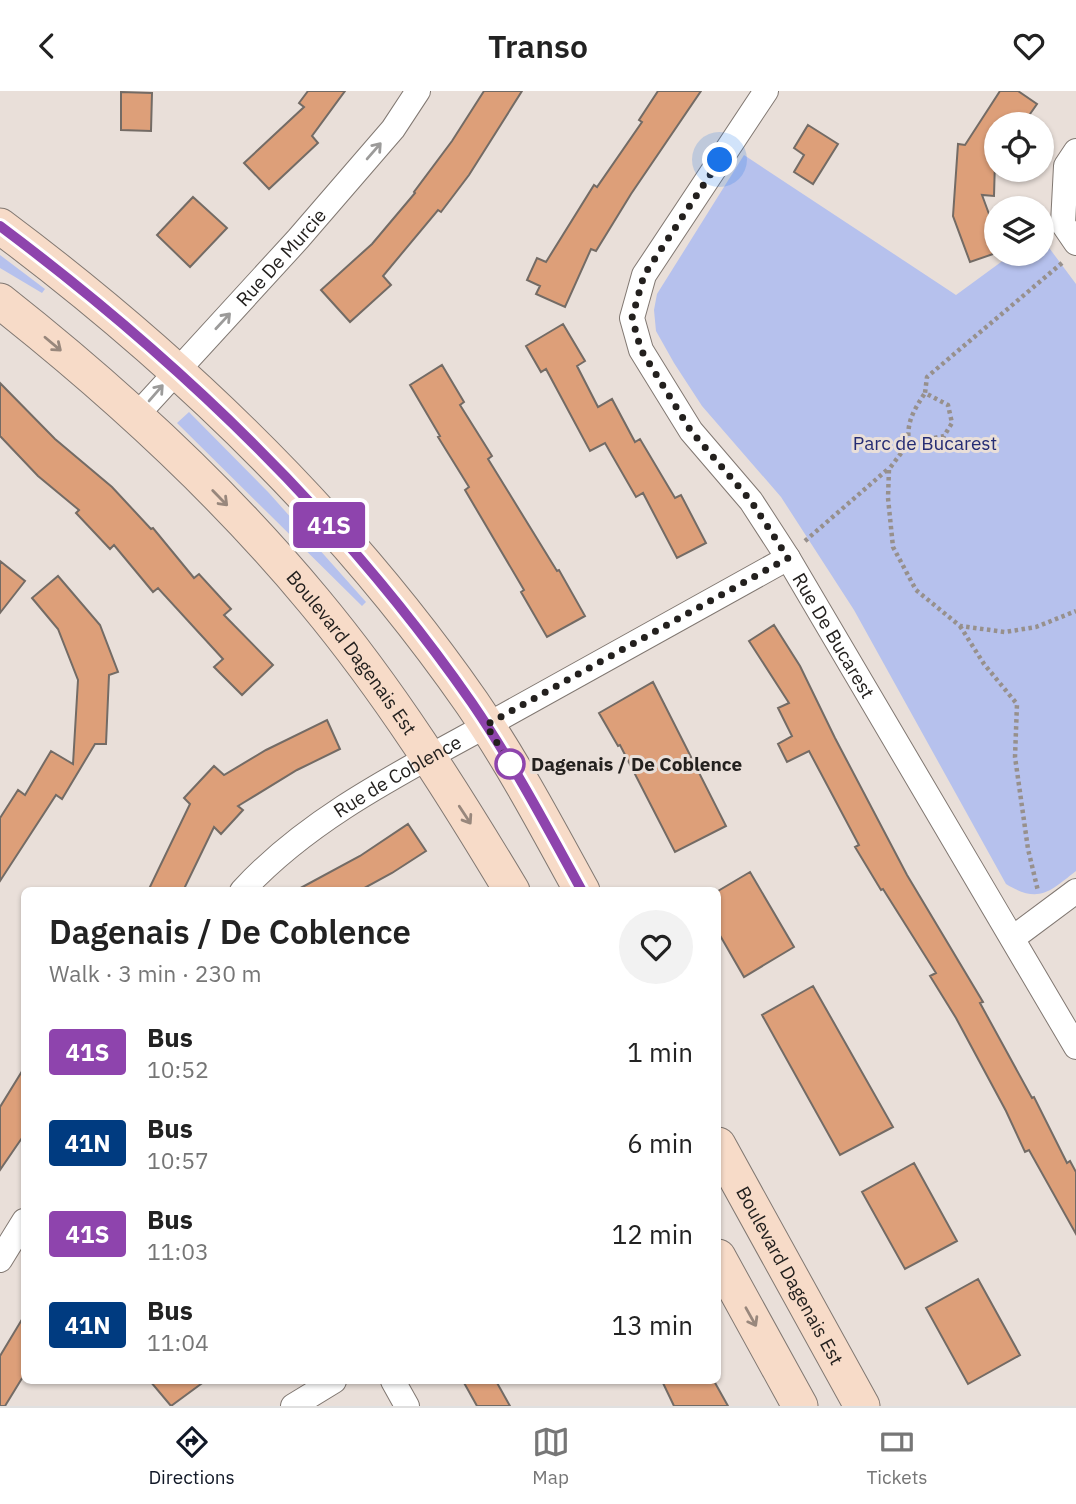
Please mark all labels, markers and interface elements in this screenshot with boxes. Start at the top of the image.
text: Transo [488,25,588,67]
icon: back [28,27,66,65]
icon: heart [1010,27,1048,65]
map controls [984,112,1054,266]
button: locate [984,112,1054,182]
one-way arrow [366,142,382,160]
your location [702,142,737,177]
button: layers [984,196,1054,266]
street label: Rue De Murcie [231,203,331,311]
one-way arrow [214,313,231,330]
one-way arrow [44,336,62,352]
one-way arrow [148,385,164,403]
park label: Parc de Bucarest [853,431,997,455]
one-way arrow [212,489,229,506]
line badge: 41S [289,502,369,548]
text: 41S [307,509,351,541]
street label: Boulevard Dagenais Est [281,565,422,739]
street label: Rue De Bucarest [787,568,880,703]
street label: Rue de Coblence [329,730,465,823]
marker: Dagenais / De Coblence [495,749,525,779]
place label: Dagenais / De Coblence [531,752,742,776]
one-way arrow [458,805,472,825]
text: Dagenais / De Coblence [49,910,411,953]
button: heart [619,910,693,984]
text: Walk · 3 min · 230 m [49,958,262,988]
text: Bus [147,1020,193,1054]
text: 1 min [627,1035,693,1069]
text: 41S [66,1036,109,1068]
text: 10:52 [147,1054,209,1084]
text: Bus [147,1111,193,1145]
text: 6 min [627,1126,693,1160]
text: 41N [64,1127,111,1159]
text: 10:57 [147,1145,209,1175]
street label: Boulevard Dagenais Est [731,1182,849,1369]
text: Bus [147,1202,193,1236]
text: 12 min [612,1217,693,1251]
text: 41S [66,1218,109,1250]
text: 11:03 [147,1236,209,1266]
text: Bus [147,1293,193,1327]
one-way arrow [744,1306,758,1326]
text: 13 min [612,1308,693,1342]
text: 41N [64,1309,111,1341]
text: 11:04 [147,1327,209,1357]
tab: Directions [148,1423,235,1489]
tab: Map [532,1423,570,1489]
tab: Tickets [866,1423,928,1489]

